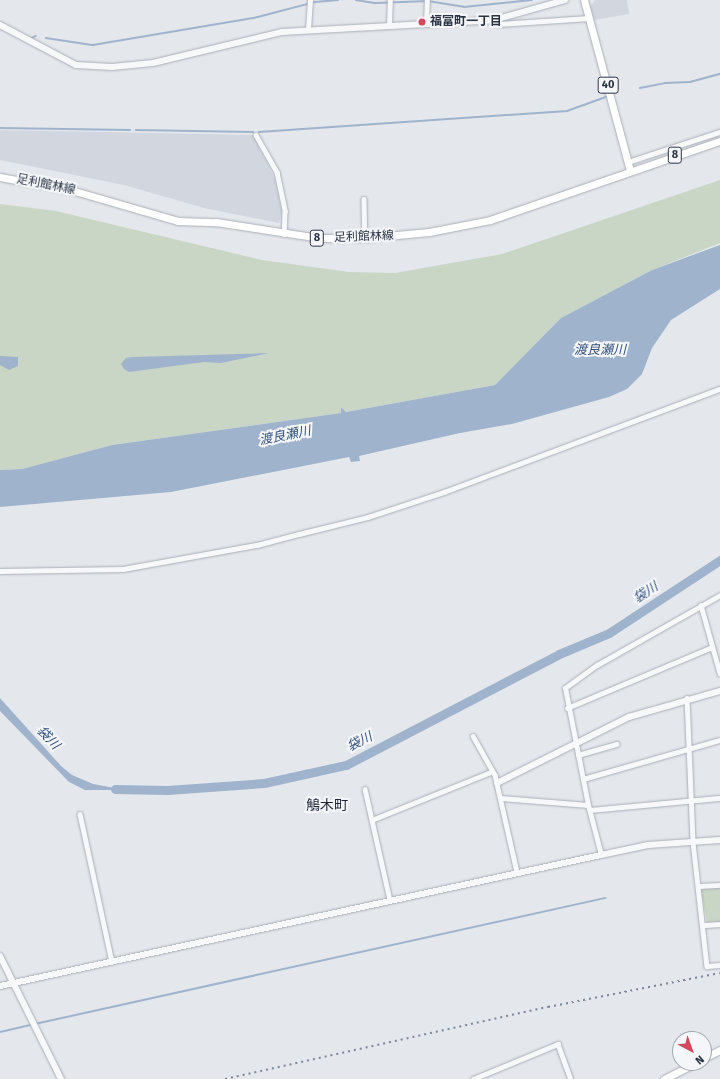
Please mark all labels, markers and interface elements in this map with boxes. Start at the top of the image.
place label: 福富町一丁目 [430,15,502,29]
marker: 福富町一丁目 [417,17,427,27]
road number: 40 [597,76,619,94]
road number: 8 [667,146,683,164]
street label: 足利館林線 [15,172,77,198]
road number: 8 [309,229,325,247]
street label: 足利館林線 [334,229,394,245]
water label: 渡良瀬川 [574,342,626,358]
water label: 渡良瀬川 [258,423,312,449]
water label: 袋川 [631,579,661,607]
water label: 袋川 [33,723,63,753]
water label: 袋川 [345,729,375,755]
district label: 鵤木町 [306,798,348,814]
north arrow [672,1031,712,1071]
text: N [693,1052,707,1067]

